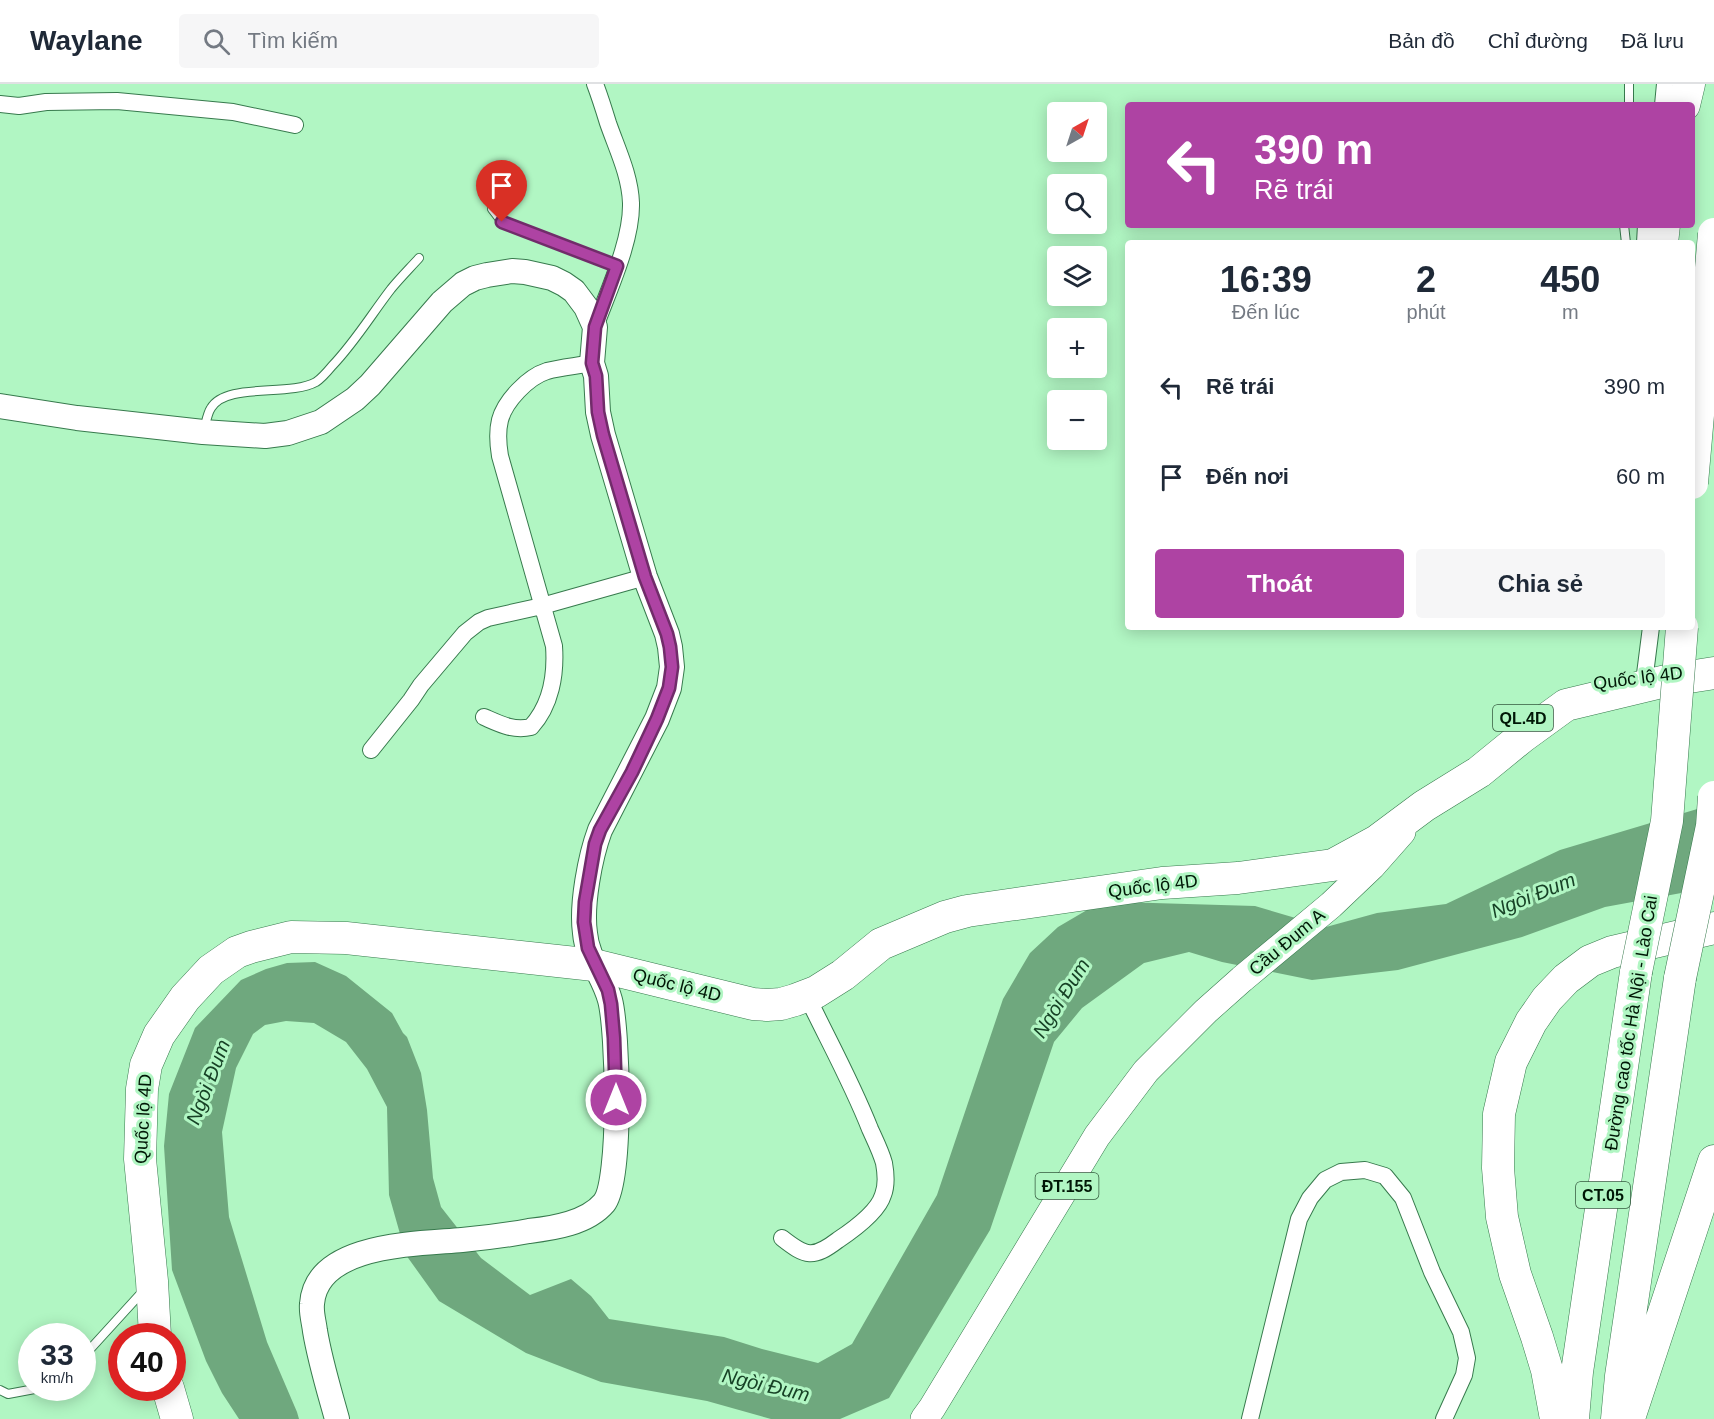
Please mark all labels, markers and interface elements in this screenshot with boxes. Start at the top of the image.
search box [179,14,599,68]
text: Waylane [30,25,143,56]
icon: search [200,25,233,58]
text: Tìm kiếm [248,28,338,53]
text: Bản đồ [1388,29,1455,52]
text: Chỉ đường [1488,29,1588,52]
text: Đã lưu [1621,29,1684,52]
north arrow [1047,102,1107,162]
map controls [1047,102,1107,450]
icon: left [1155,126,1233,204]
text: 390 m [1254,126,1373,173]
pin [476,160,527,222]
icon: arrive [485,169,518,202]
button: search [1047,174,1107,234]
text: Rẽ trái [1254,175,1334,205]
button: layers [1047,246,1107,306]
text: 16:39 [1220,259,1312,300]
text: 2 [1416,259,1436,300]
text: 450 [1540,259,1600,300]
text: Đến lúc [1232,301,1300,323]
text: phút [1407,301,1445,323]
text: m [1562,301,1579,323]
button: + [1047,318,1107,378]
icon: left [1155,371,1188,404]
text: Rẽ trái [1206,374,1274,399]
text: 390 m [1604,374,1665,399]
button: − [1047,390,1107,450]
icon: arrive [1155,461,1188,494]
text: Đến nơi [1206,464,1289,489]
text: 60 m [1616,464,1665,489]
button: Thoát [1155,549,1404,618]
button: Chia sẻ [1416,549,1665,618]
street label: Quốc lộ 4D [1592,663,1684,693]
road number: QL.4D [1493,705,1553,731]
water label: Ngòi Đum [1488,868,1578,922]
street label: Quốc lộ 4D [1107,871,1199,901]
street label: Đường cao tốc Hà Nội - Lào Cai [1601,894,1661,1152]
street label: Cầu Đum A [1245,905,1329,979]
water label: Ngòi Đum [1028,954,1094,1042]
street label: Quốc lộ 4D [631,964,723,1006]
water label: Ngòi Đum [182,1037,234,1127]
position arrow [584,1068,648,1132]
street label: Quốc lộ 4D [131,1074,155,1164]
road number: ĐT.155 [1036,1173,1098,1199]
road number: CT.05 [1576,1182,1630,1208]
speed limit sign: 40 [108,1323,186,1401]
text: 33 [40,1338,74,1371]
water label: Ngòi Đum [720,1364,812,1406]
text: km/h [41,1369,73,1386]

